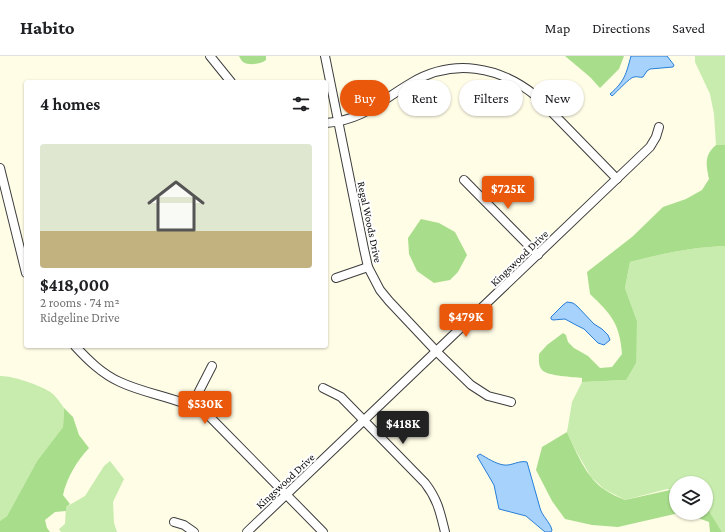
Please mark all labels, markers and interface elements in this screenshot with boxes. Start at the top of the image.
text: Habito [20,17,75,38]
text: Map [545,20,570,36]
text: Directions [592,20,650,36]
text: Saved [672,20,705,36]
chip: Buy [340,80,390,116]
chip: Rent [398,80,451,116]
chip: Filters [459,80,523,116]
chip: New [531,80,584,116]
icon: filters [290,93,312,115]
text: 4 homes [40,95,100,114]
icon: home [140,170,212,242]
pin: $725K [480,176,536,210]
street label: Regal Woods Drive [355,180,385,264]
text: $725K [491,181,525,196]
street label: Kingswood Drive [488,227,551,289]
text: $418,000 [40,276,109,295]
text: 2 rooms · 74 m² [40,295,120,310]
pin: $479K [438,304,494,338]
text: $479K [449,309,483,324]
text: Ridgeline Drive [40,310,120,325]
pin: $530K [177,391,233,425]
text: $530K [187,396,223,411]
pin: $418K [375,411,431,445]
text: $418K [386,416,420,431]
street label: Kingswood Drive [253,451,317,512]
map controls [669,476,713,520]
button: layers [669,476,713,520]

